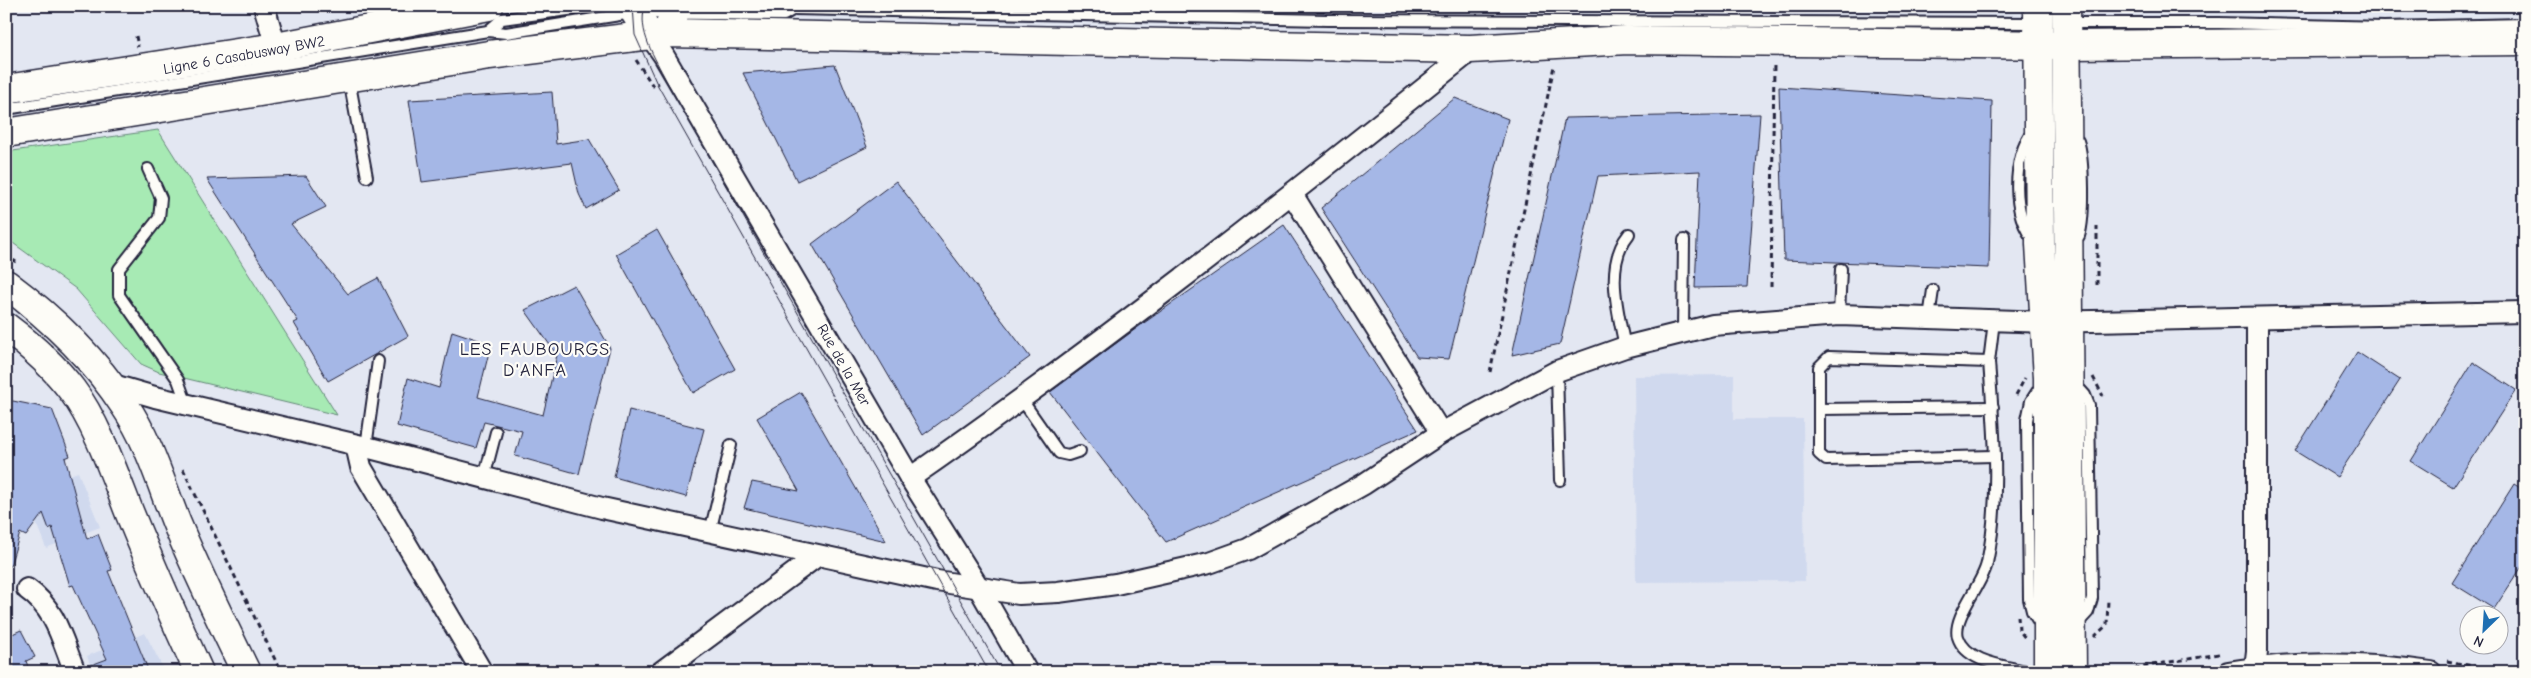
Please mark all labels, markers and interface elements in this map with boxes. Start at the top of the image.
street label: Ligne 6 Casabusway BW2 [162,32,326,78]
street label: Rue de la Mer [813,321,875,409]
district label: LES FAUBOURGS D'ANFA [460,339,610,381]
north arrow [2458,606,2508,656]
text: N [2471,632,2486,651]

